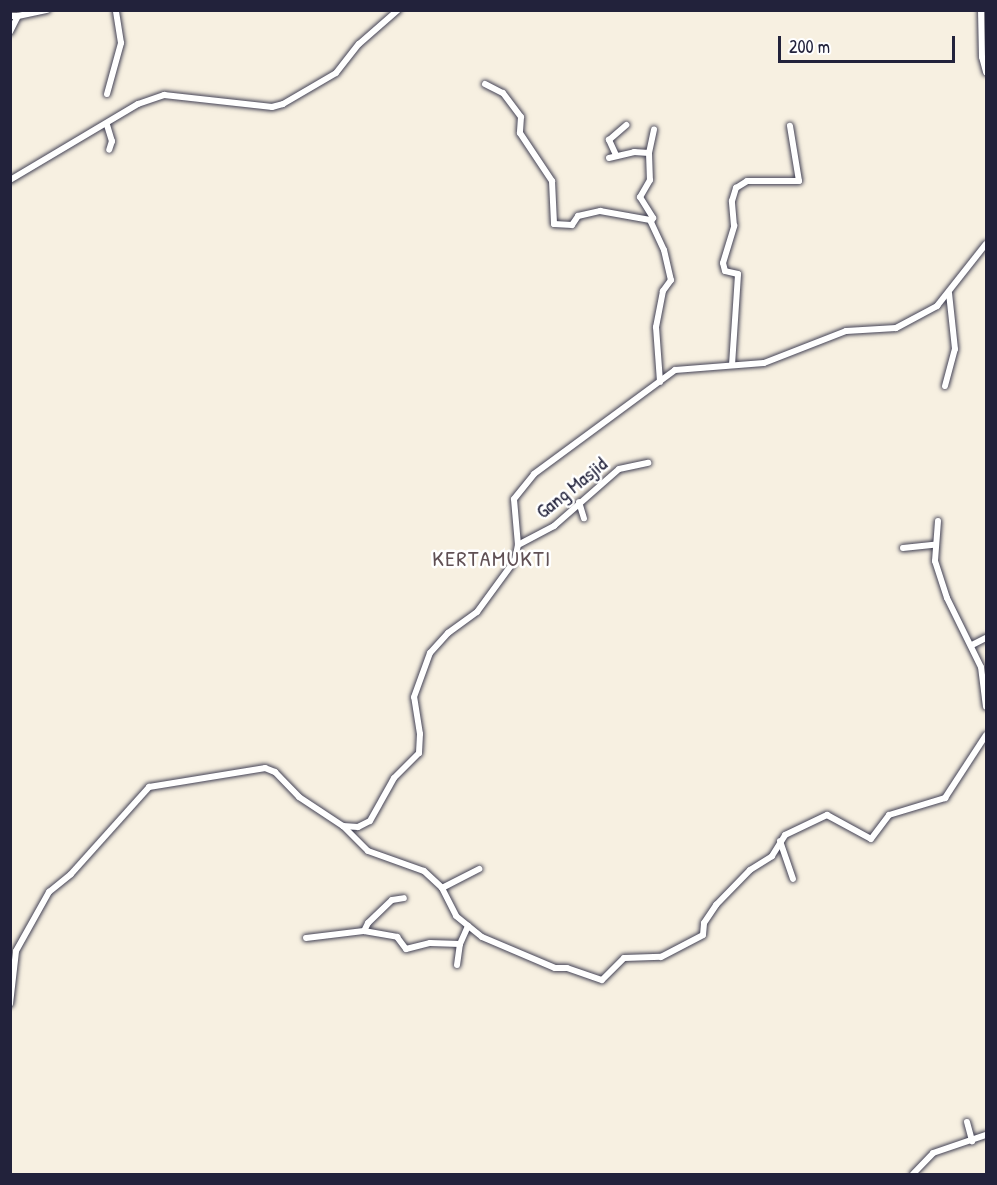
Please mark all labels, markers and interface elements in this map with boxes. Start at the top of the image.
scale bar [781,24,958,62]
text: 200 m [789,34,830,59]
street label: Gang Masjid [531,451,611,523]
district label: KERTAMUKTI [432,546,552,572]

